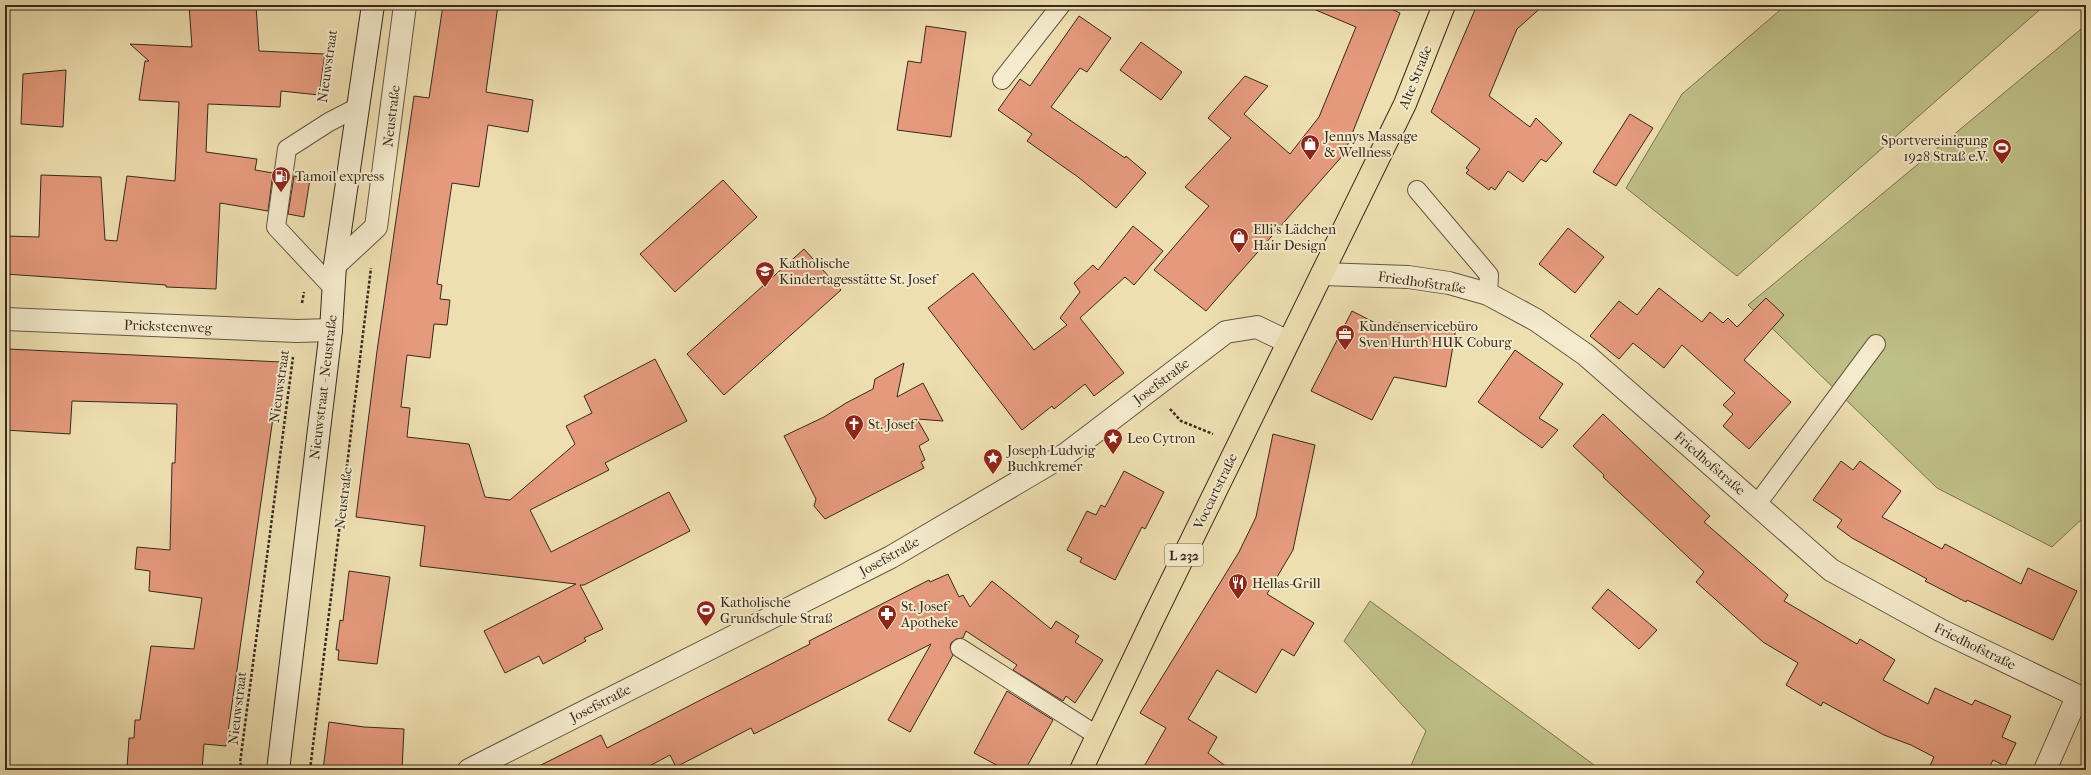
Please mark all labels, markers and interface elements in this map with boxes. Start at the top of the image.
street label: Nieuwstraat [314,28,341,104]
street label: Alte Straße [1395,43,1436,112]
street label: Neustraße [379,84,404,148]
place label: Jennys Massage & Wellness [1323,128,1418,161]
place label: Sportvereinigung 1928 Straß e.V. [1881,132,1989,165]
shop icon: Jennys Massage & Wellness [1299,133,1321,161]
sports icon: Sportvereinigung 1928 Straß e.V. [1991,137,2013,165]
fuel station icon: Tamoil express [270,165,292,193]
place label: Tamoil express [295,168,384,185]
place label: Elli's Lädchen Hair Design [1253,221,1336,254]
shop icon: Elli's Lädchen Hair Design [1228,226,1250,254]
place label: Katholische Kindertagesstätte St. Josef [779,255,940,288]
school or university icon: Katholische Kindertagesstätte St. Josef [754,260,776,288]
street label: Friedhofstraße [1377,268,1467,297]
street label: Nieuwstraat - Neustraße [306,314,341,460]
street label: Pricksteenweg [124,316,213,337]
place label: Kundenservicebüro Sven Hurth HUK Coburg [1359,318,1512,351]
office icon: Kundenservicebüro Sven Hurth HUK Coburg [1334,323,1356,351]
street label: Nieuwstraat [266,348,293,424]
street label: Josefstraße [1129,355,1193,409]
church icon: St. Josef [843,413,865,441]
place label: St. Josef [868,416,918,433]
place icon: Leo Cytron [1102,427,1124,455]
street label: Friedhofstraße [1671,428,1749,499]
place label: Leo Cytron [1127,430,1195,447]
place label: Joseph Ludwig Buchkremer [1006,442,1096,475]
place icon: Joseph Ludwig Buchkremer [982,447,1004,475]
street label: Voccartstraße [1189,450,1241,533]
street label: Neustraße [331,466,356,530]
street label: Josefstraße [855,533,922,580]
road number: L 232 [1165,544,1203,566]
restaurant icon: Hellas-Grill [1227,572,1249,600]
place label: Hellas-Grill [1252,575,1321,592]
place label: Katholische Grundschule Straß [720,594,833,627]
place label: St. Josef Apotheke [900,598,958,631]
sports icon: Katholische Grundschule Straß [695,599,717,627]
pharmacy icon: St. Josef Apotheke [876,603,898,631]
street label: Friedhofstraße [1931,619,2018,674]
street label: Nieuwstraat [225,670,250,746]
street label: Josefstraße [566,681,634,726]

